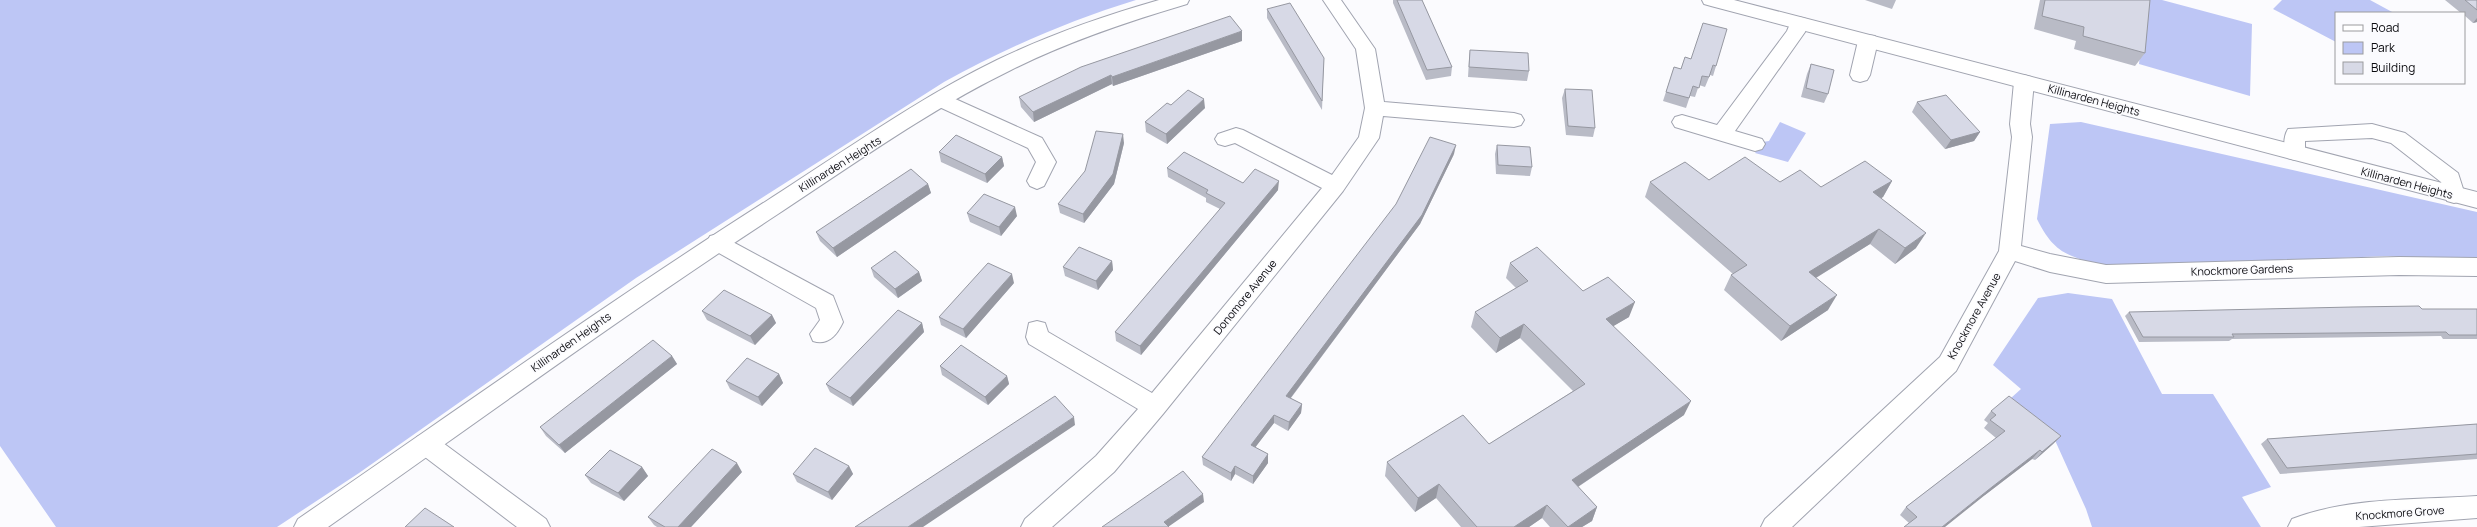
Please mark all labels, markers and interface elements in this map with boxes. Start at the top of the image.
legend [2335,12,2465,84]
text: Road [2371,19,2399,36]
text: Park [2371,39,2396,56]
text: Building [2371,59,2415,76]
street label: Killinarden Heights [2047,80,2142,119]
street label: Killinarden Heights [796,132,884,195]
street label: Killinarden Heights [2360,163,2455,202]
street label: Donomore Avenue [1210,255,1280,337]
street label: Knockmore Gardens [2191,260,2294,279]
street label: Knockmore Avenue [1943,269,2004,362]
street label: Killinarden Heights [528,308,614,375]
street label: Knockmore Grove [2355,502,2445,523]

